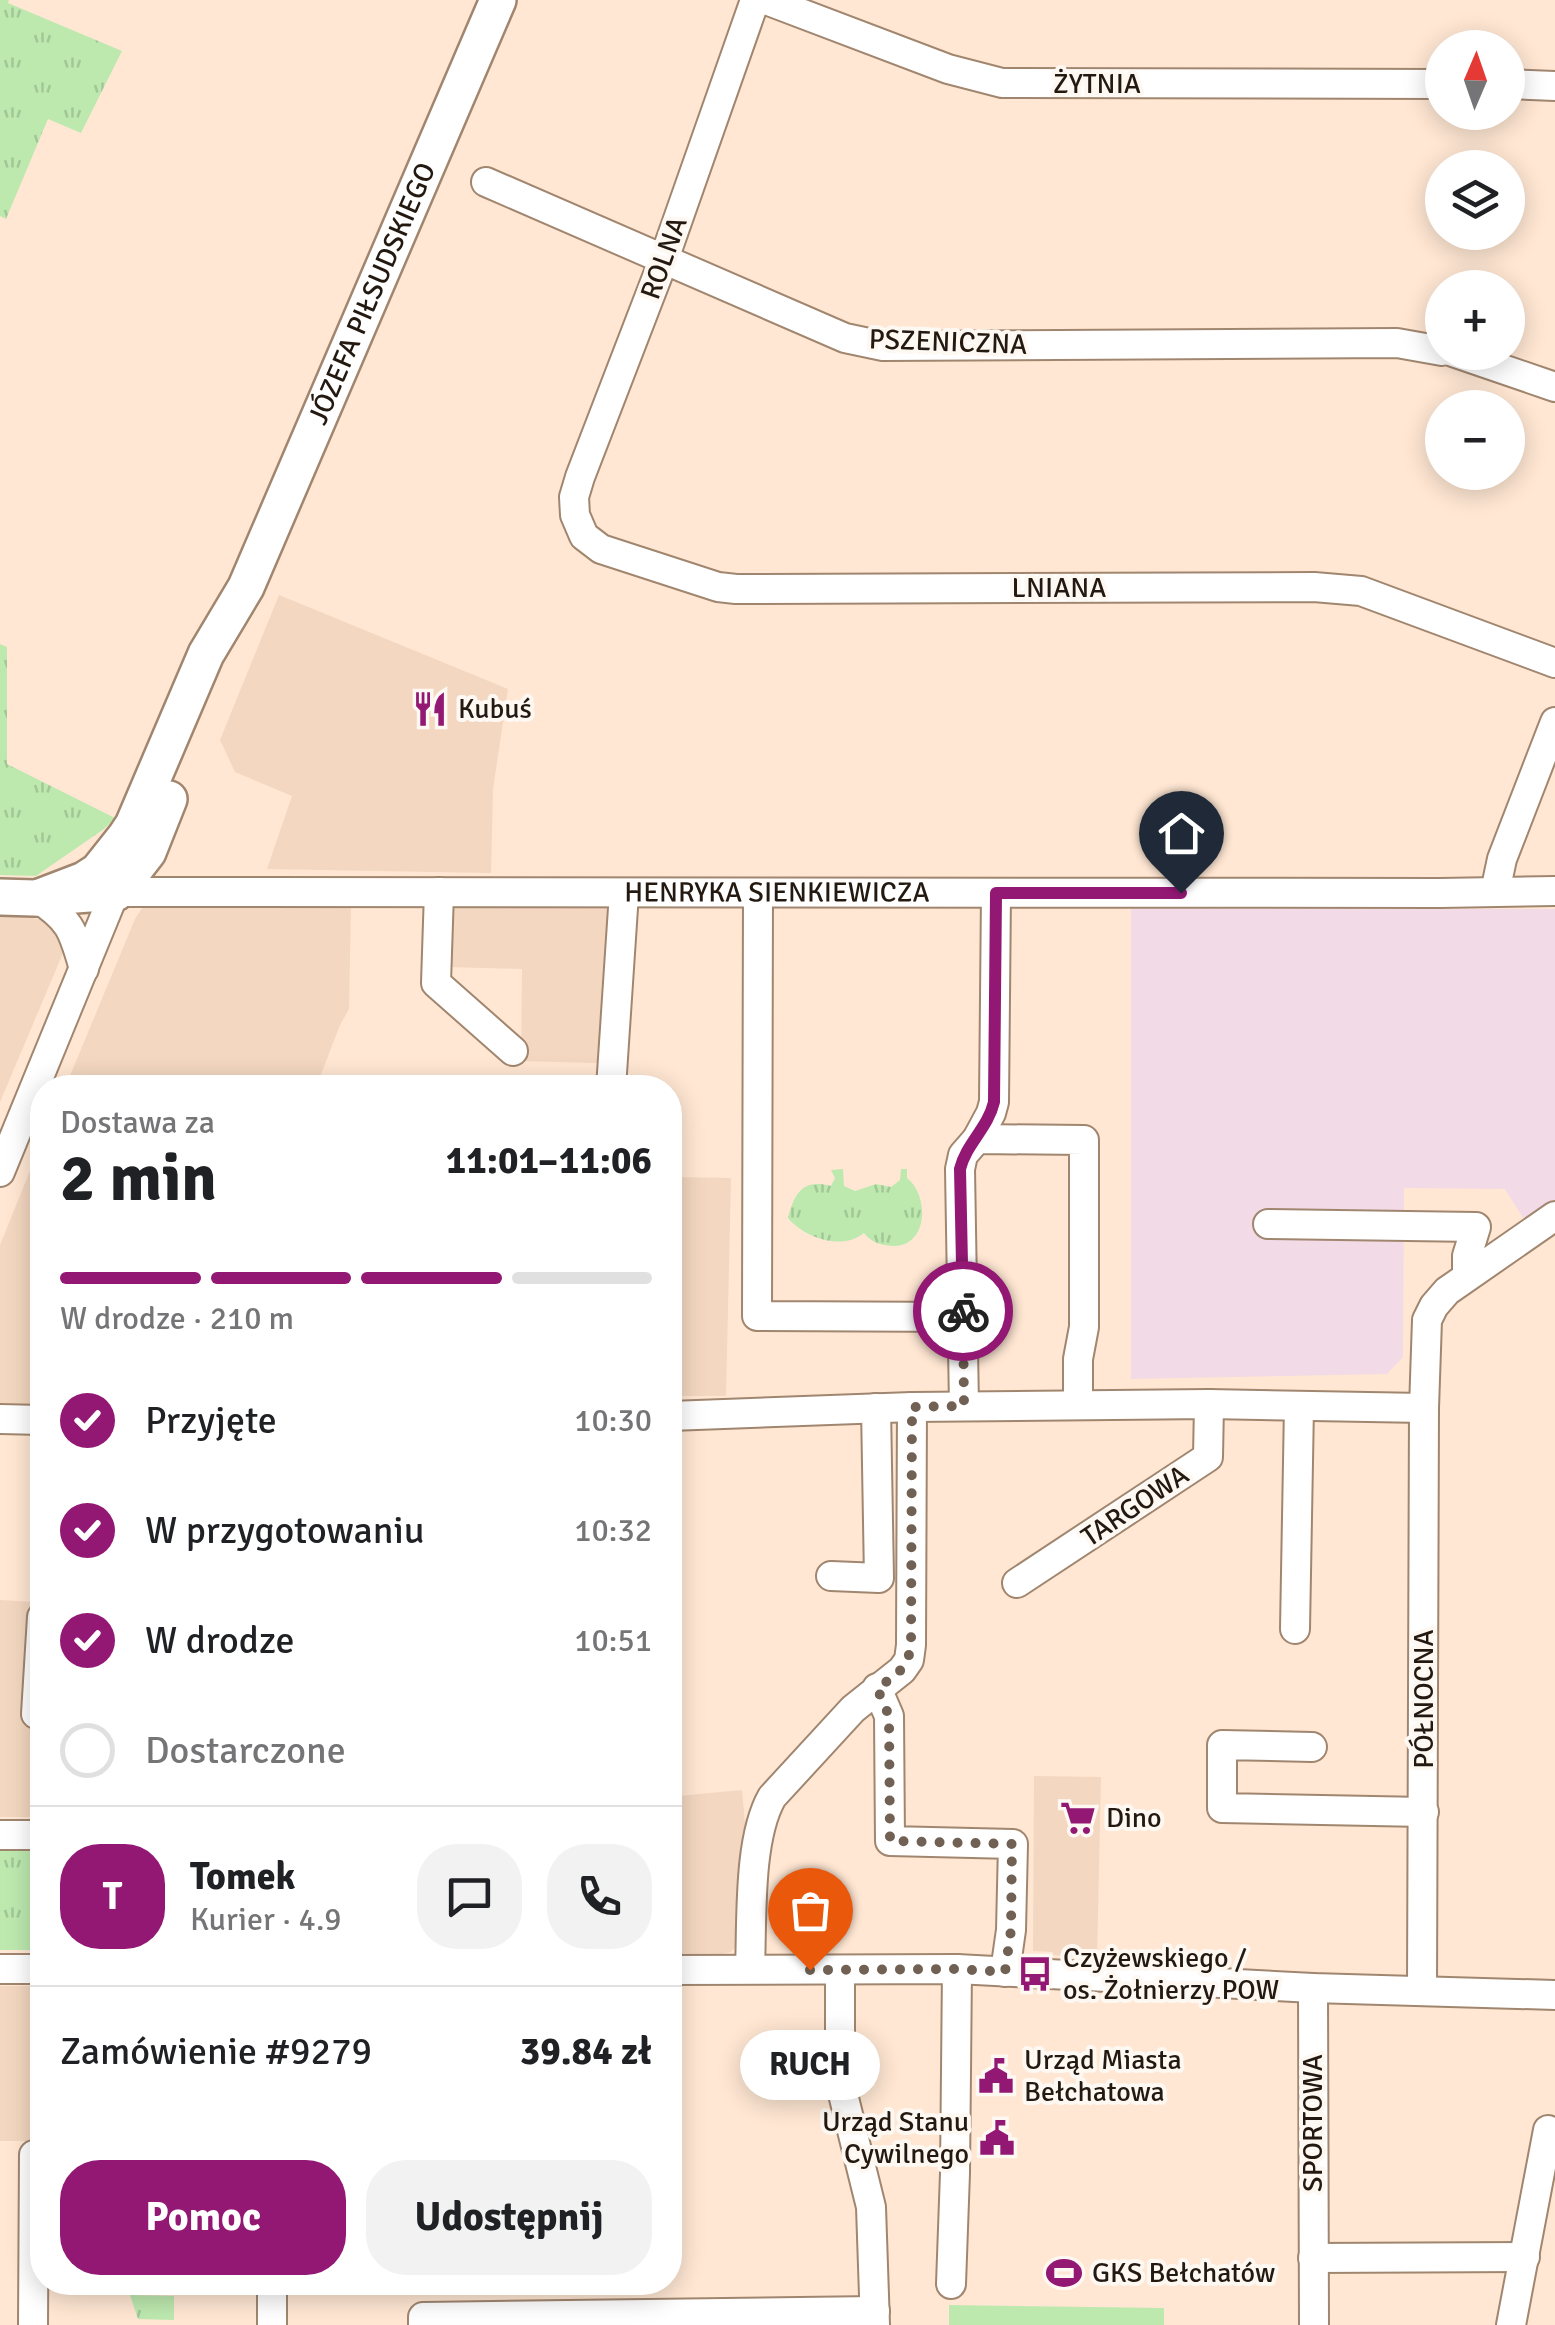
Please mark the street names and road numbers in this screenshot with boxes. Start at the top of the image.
street label: ŻYTNIA [1053,67,1141,101]
street label: JÓZEFA PIŁSUDSKIEGO [301,158,443,430]
street label: ROLNA [633,212,695,304]
street label: PSZENICZNA [868,322,1028,362]
street label: LNIANA [1012,571,1106,605]
street label: HENRYKA SIENKIEWICZA [624,875,930,910]
street label: TARGOWA [1075,1458,1195,1554]
street label: PÓŁNOCNA [1407,1629,1441,1769]
street label: SPORTOWA [1296,2054,1330,2192]

